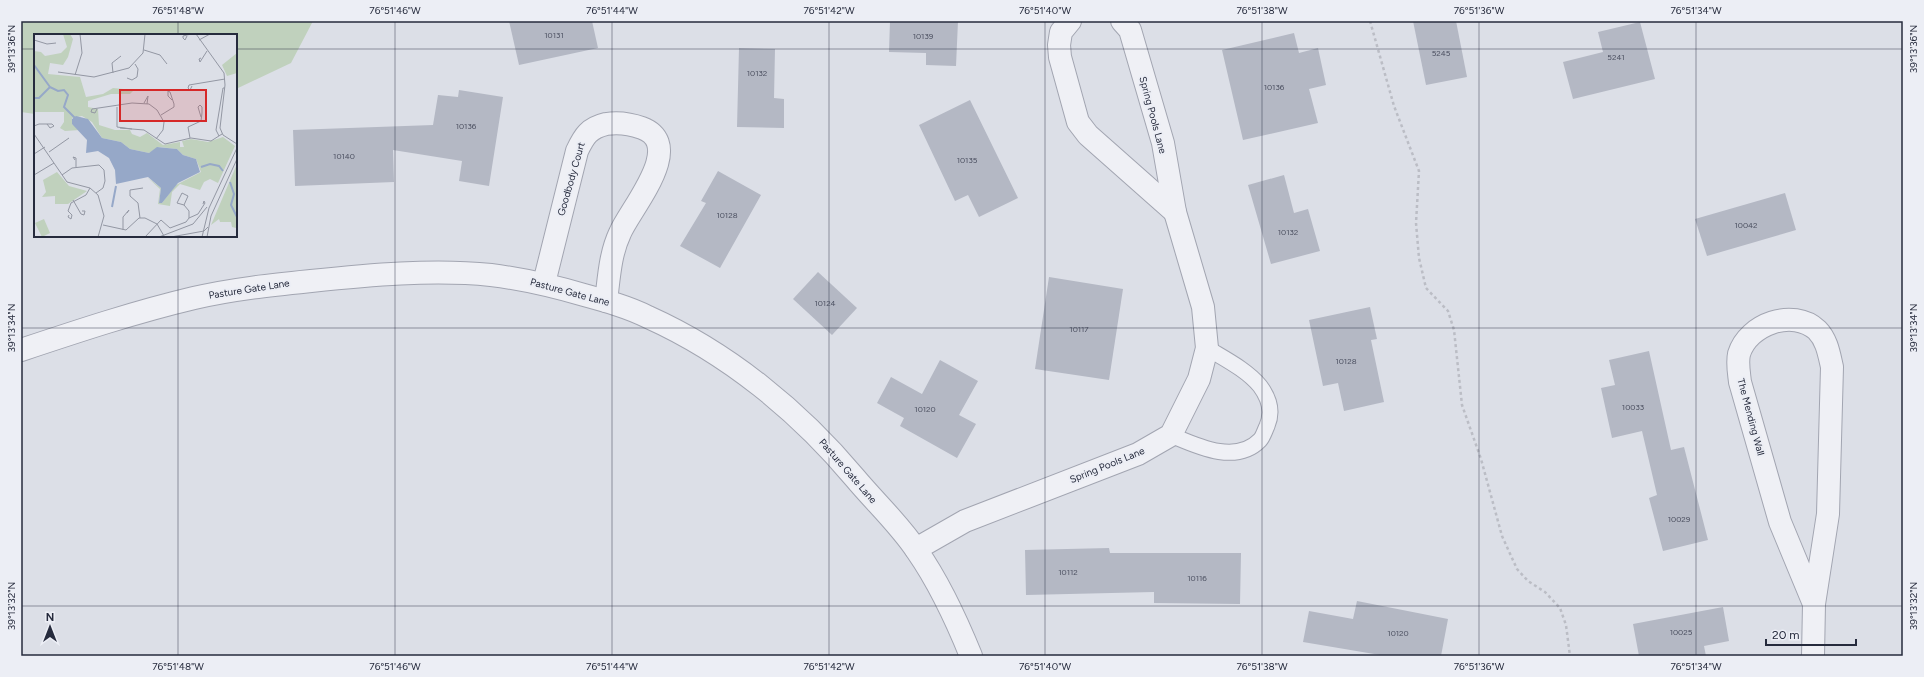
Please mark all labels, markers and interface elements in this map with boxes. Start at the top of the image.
text: 76°51'48"W [152,4,204,17]
text: 76°51'46"W [369,4,421,17]
text: 76°51'44"W [586,4,638,17]
text: 76°51'42"W [803,4,855,17]
text: 76°51'40"W [1019,4,1071,17]
text: 76°51'38"W [1237,4,1288,17]
text: 76°51'36"W [1454,4,1505,17]
text: 76°51'34"W [1670,4,1722,17]
text: 39°13'36"N [5,25,18,73]
text: 39°13'36"N [1907,25,1920,73]
house number: 10131 [544,30,564,40]
house number: 10139 [913,31,934,41]
inset map [34,34,237,237]
house number: 5245 [1432,48,1451,58]
house number: 5241 [1607,52,1625,62]
house number: 10132 [747,68,767,78]
street label: Spring Pools Lane [1136,75,1170,156]
house number: 10136 [1264,82,1285,92]
house number: 10136 [456,121,477,131]
street label: Goodbody Court [554,140,588,217]
house number: 10140 [333,151,355,161]
house number: 10135 [957,155,978,165]
house number: 10128 [716,210,738,220]
house number: 10042 [1735,220,1758,230]
house number: 10132 [1278,227,1298,237]
street label: Pasture Gate Lane [529,275,612,309]
street label: Pasture Gate Lane [208,276,291,302]
house number: 10124 [814,298,836,308]
text: 39°13'34"N [5,304,18,352]
text: 39°13'34"N [1907,304,1920,352]
house number: 10117 [1069,324,1089,334]
house number: 10128 [1335,356,1357,366]
street label: The Mending Wall [1734,377,1768,457]
house number: 10033 [1622,402,1644,412]
house number: 10120 [914,404,936,414]
street label: Pasture Gate Lane [816,436,880,507]
street label: Spring Pools Lane [1068,444,1147,486]
house number: 10029 [1668,514,1691,524]
house number: 10112 [1058,567,1078,577]
house number: 10116 [1187,573,1207,583]
text: 39°13'32"N [5,582,18,630]
text: 39°13'32"N [1907,582,1920,630]
north arrow [30,607,70,647]
text: N [46,611,54,624]
scale bar [1766,621,1856,647]
house number: 10025 [1670,627,1693,637]
house number: 10120 [1387,628,1409,638]
text: 20 m [1772,628,1800,642]
text: 76°51'48"W [152,660,204,673]
text: 76°51'46"W [369,660,421,673]
text: 76°51'44"W [586,660,638,673]
text: 76°51'42"W [803,660,855,673]
text: 76°51'40"W [1019,660,1071,673]
text: 76°51'38"W [1237,660,1288,673]
text: 76°51'36"W [1454,660,1505,673]
text: 76°51'34"W [1670,660,1722,673]

